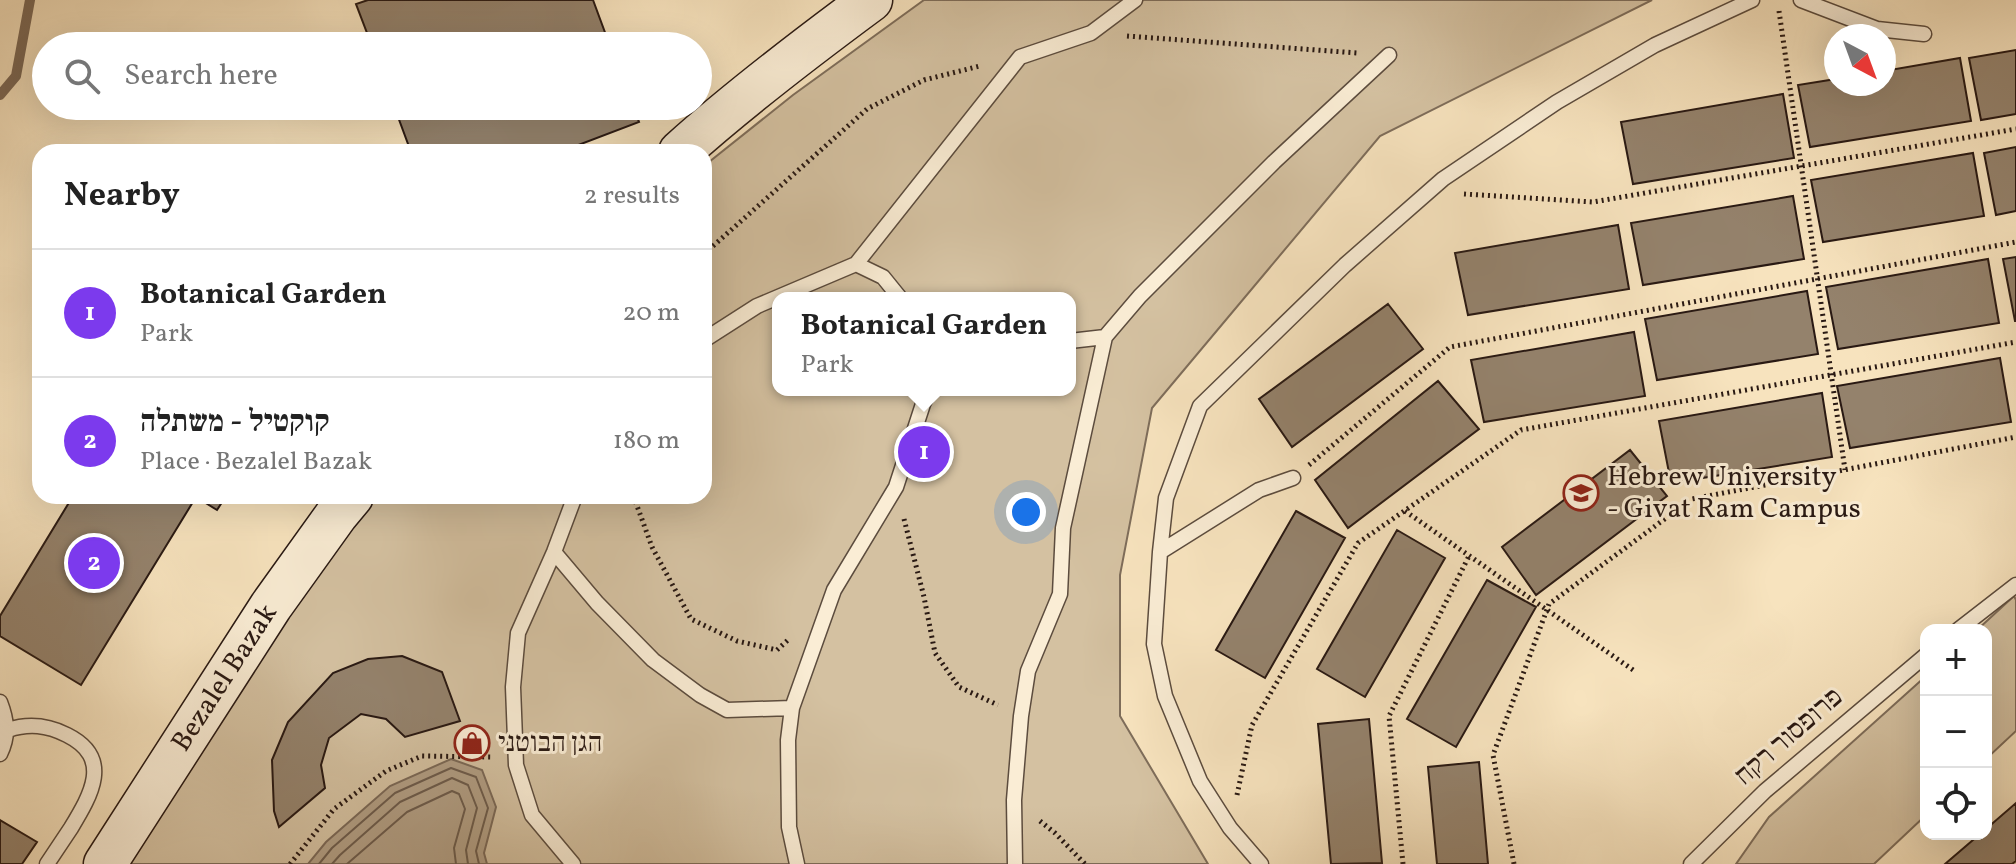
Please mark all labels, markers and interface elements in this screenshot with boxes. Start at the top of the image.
north arrow [1824,24,1896,96]
search box [32,32,712,120]
icon: search [60,54,104,98]
text: Search here [124,55,278,97]
text: Nearby [64,173,180,220]
text: 2 results [584,178,680,214]
text: Botanical Garden [140,274,387,316]
popup [772,292,1076,396]
text: 1 [85,295,95,331]
text: 20 m [622,295,680,331]
text: Botanical Garden [801,305,1047,347]
text: Park [140,316,193,352]
text: Park [801,347,854,383]
text: קוקטיל - משתלה [140,402,329,444]
pin: 1 [898,422,950,482]
text: 2 [83,423,97,459]
text: 180 m [613,423,680,459]
text: Place · Bezalel Bazak [140,444,372,480]
place label: Hebrew University - Givat Ram Campus [1607,458,1861,529]
school or university icon: Hebrew University - Givat Ram Campus [1562,474,1600,512]
your location [1006,492,1046,532]
pin: 2 [68,533,120,593]
street label: Bezalel Bazak [163,597,287,759]
map controls [1920,624,1992,840]
button: + [1920,624,1992,696]
street label: פרופסור רקח [1726,679,1852,795]
button: − [1920,696,1992,768]
shop icon: הגן הבוטני [453,724,491,762]
place label: הגן הבוטני [498,724,602,763]
button: locate [1920,768,1992,840]

